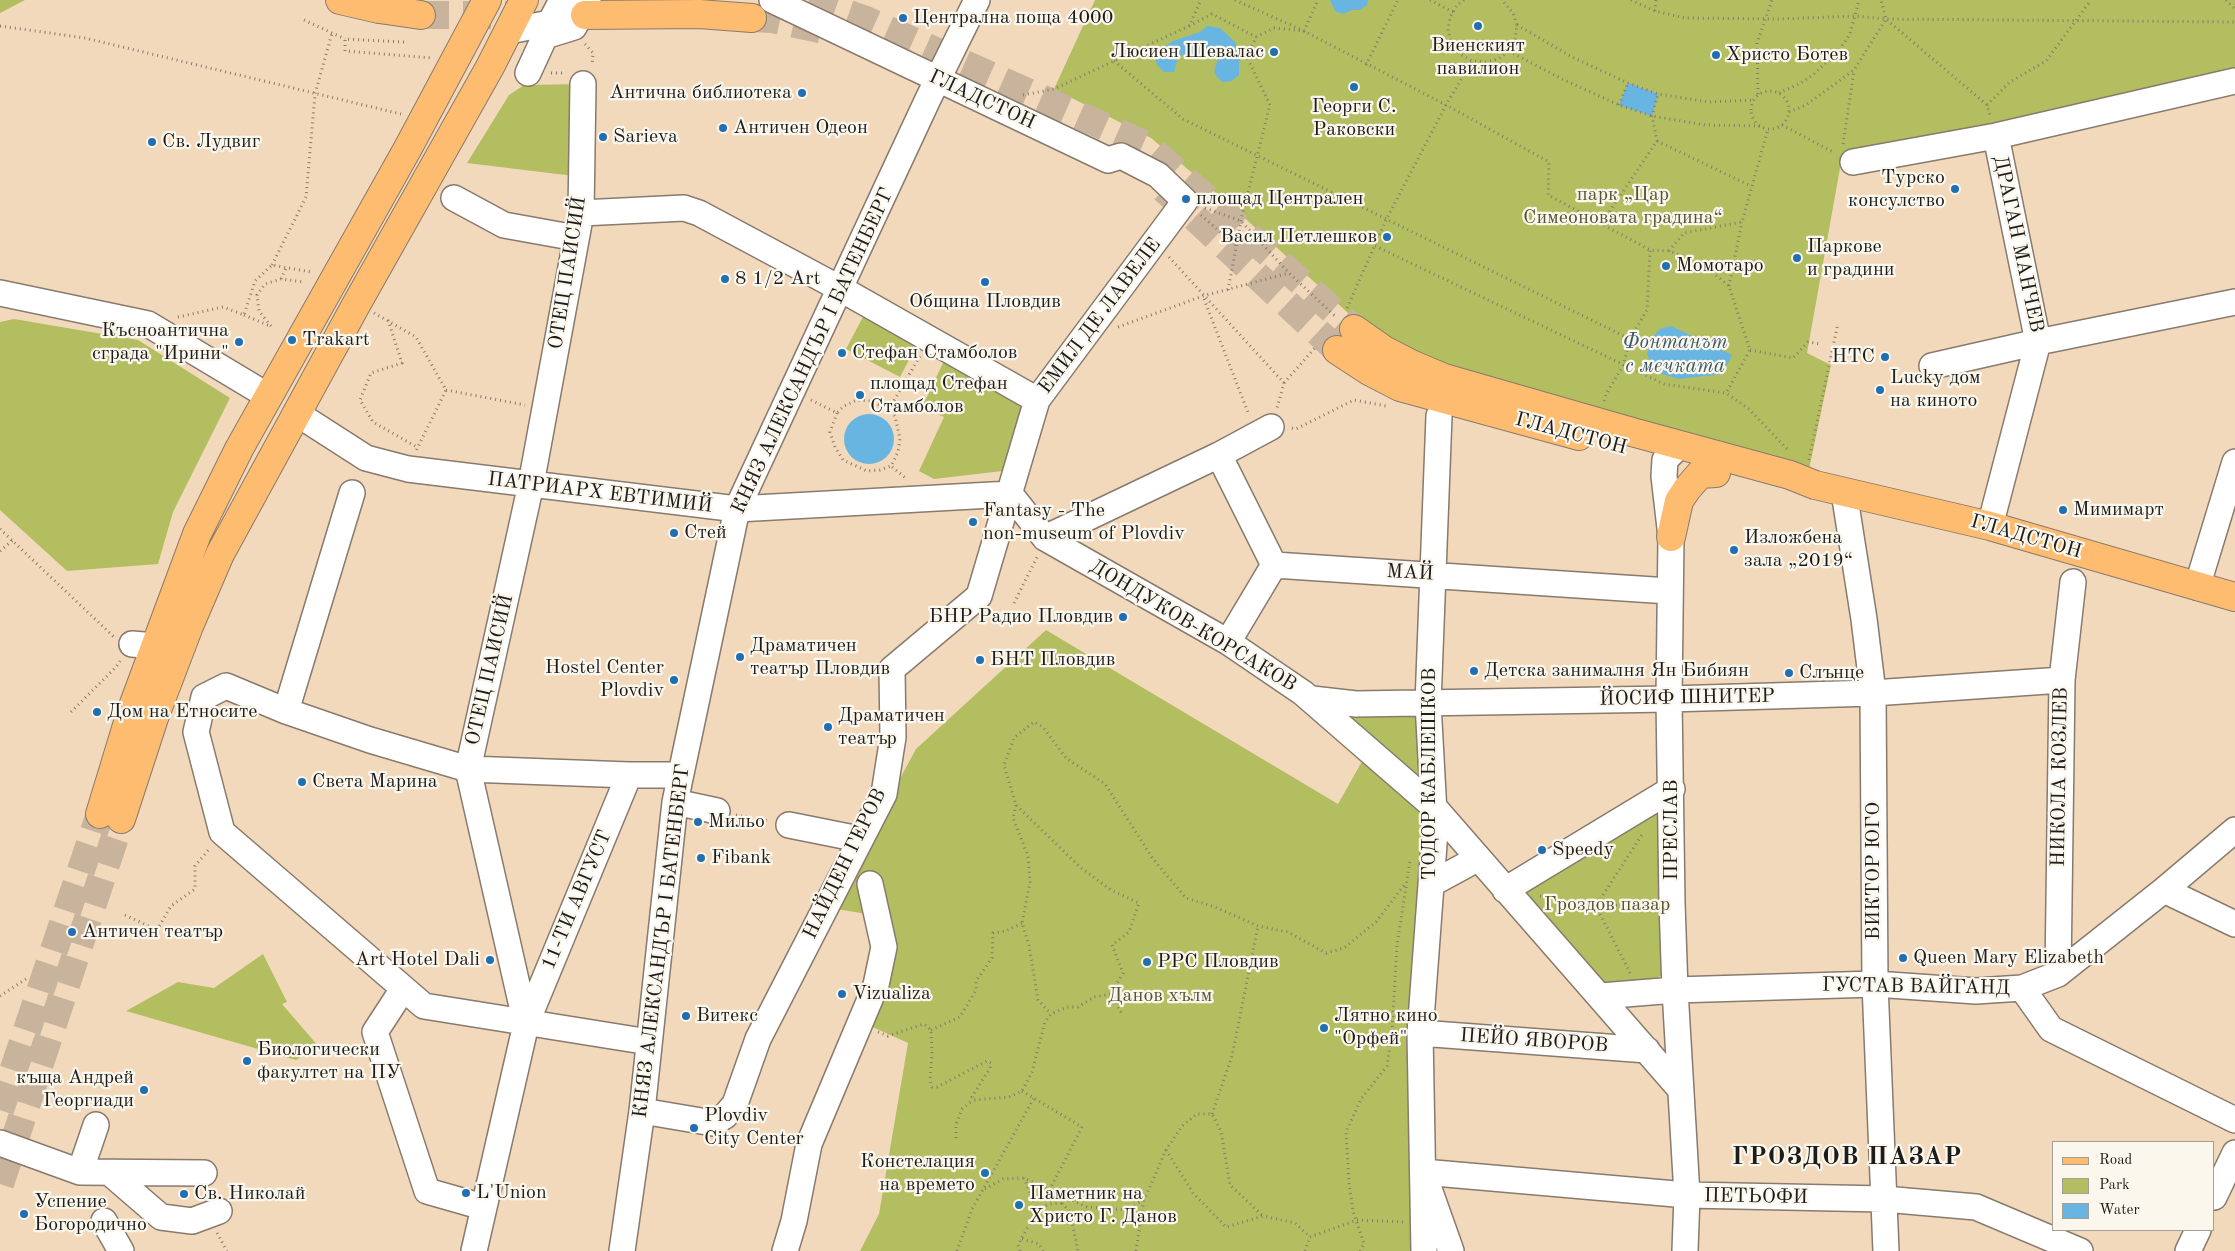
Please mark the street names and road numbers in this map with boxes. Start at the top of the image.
street label: ГЛАДСТОН [925,65,1039,135]
street label: ДРАГАН МАНЧЕВ [1988,153,2048,335]
street label: КНЯЗ АЛЕКСАНДЪР I БАТЕНБЕРГ [727,184,899,518]
street label: ОТЕЦ ПАИСИЙ [544,195,592,351]
street label: ЕМИЛ ДЕ ЛАВЕЛЕ [1034,233,1166,399]
street label: ГЛАДСТОН [1513,408,1629,460]
street label: ПАТРИАРХ ЕВТИМИЙ [486,467,714,519]
street label: ГЛАДСТОН [1968,510,2084,564]
street label: ДОНДУКОВ-КОРСАКОВ [1085,555,1301,697]
street label: МАЙ [1386,560,1434,586]
street label: ОТЕЦ ПАИСИЙ [461,592,519,748]
street label: ТОДОР КАБЛЕШКОВ [1418,668,1442,880]
street label: ЙОСИФ ШНИТЕР [1599,684,1775,712]
street label: НИКОЛА КОЗЛЕВ [2046,687,2074,867]
street label: КНЯЗ АЛЕКСАНДЪР I БАТЕНБЕРГ [628,762,696,1120]
street label: ПРЕСЛАВ [1660,779,1684,881]
street label: НАЙДЕН ГЕРОВ [798,785,892,943]
street label: ВИКТОР ЮГО [1862,802,1886,940]
street label: 11-ТИ АВГУСТ [537,827,617,973]
street label: ГУСТАВ ВАЙГАНД [1822,973,2010,1001]
street label: ПЕЙО ЯВОРОВ [1459,1024,1609,1058]
street label: ПЕТЬОФИ [1704,1184,1808,1210]

